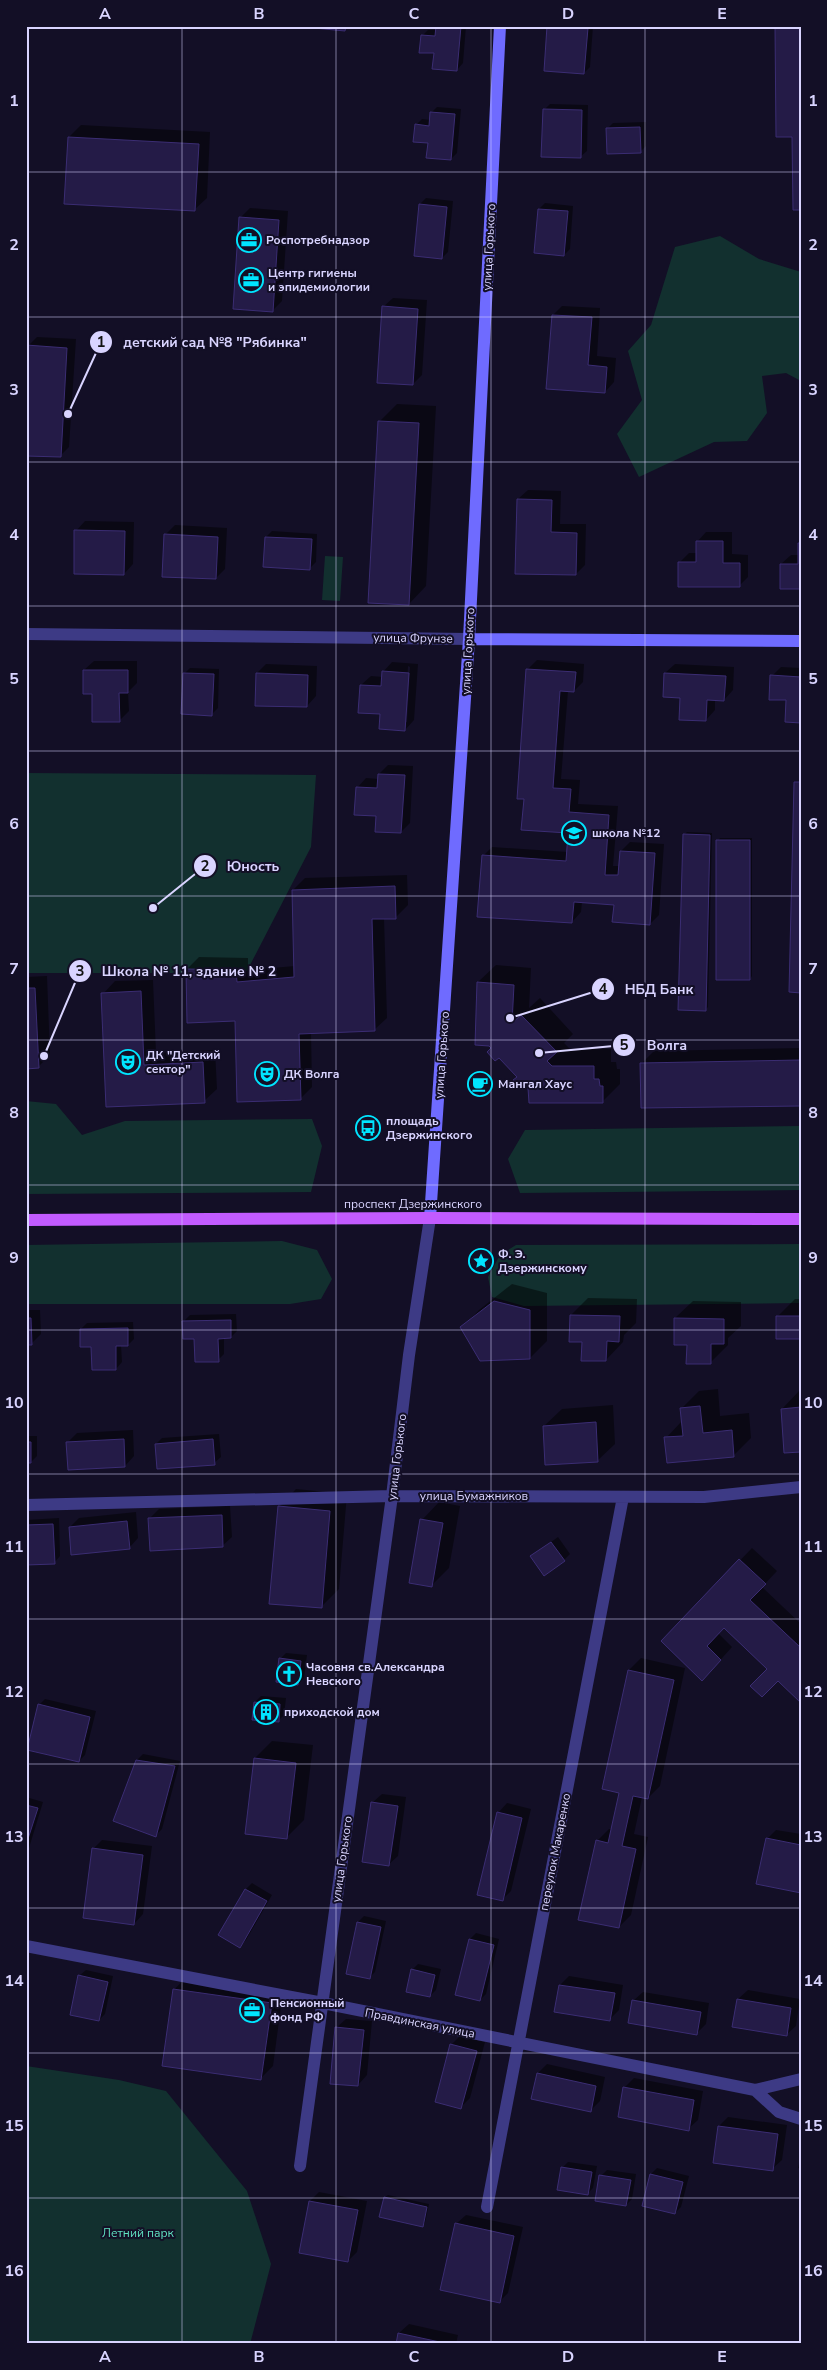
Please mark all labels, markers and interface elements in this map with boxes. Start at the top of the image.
text: A [99,3,111,25]
text: B [253,3,265,25]
text: C [409,3,420,25]
text: D [562,3,574,25]
text: E [717,3,727,25]
text: 1 [9,90,19,112]
text: 1 [808,90,818,112]
street label: улица Горького [479,203,499,291]
office icon: Роспотребнадзор [236,227,262,253]
place label: Роспотребнадзор [266,232,370,248]
text: 2 [9,234,19,256]
text: 2 [808,234,818,256]
place label: Центр гигиены и эпидемиологии [268,265,370,295]
office icon: Центр гигиены и эпидемиологии [238,267,264,293]
callout: детский сад №8 "Рябинка" [89,327,317,356]
text: 1 [96,332,106,352]
text: детский сад №8 "Рябинка" [123,333,307,352]
text: 3 [9,379,19,401]
text: 3 [808,379,818,401]
text: 4 [9,524,19,546]
text: 4 [808,524,818,546]
street label: улица Горького [458,607,478,695]
street label: улица Фрунзе [373,629,453,647]
text: 5 [9,668,19,690]
text: 5 [808,668,818,690]
text: 6 [9,813,19,835]
text: 6 [808,813,818,835]
school or university icon: школа №12 [561,820,587,846]
place label: школа №12 [592,825,660,841]
callout: Юность [192,851,290,880]
text: 2 [200,856,210,876]
text: Юность [227,857,280,876]
callout: Школа № 11, здание № 2 [67,956,286,985]
text: 7 [9,958,19,980]
text: 7 [808,958,818,980]
text: 3 [75,961,85,981]
text: Школа № 11, здание № 2 [102,962,276,981]
callout: НБД Банк [590,975,704,1004]
text: 4 [598,979,608,999]
text: НБД Банк [625,980,694,999]
street label: улица Горького [431,1011,453,1099]
callout: Волга [612,1030,697,1059]
text: 5 [619,1035,629,1055]
text: Волга [647,1036,687,1055]
place label: ДК "Детский сектор" [146,1047,221,1077]
theatre icon: ДК "Детский сектор" [115,1049,141,1075]
theatre icon: ДК Волга [254,1061,280,1087]
place label: ДК Волга [284,1066,340,1082]
cafe icon: Мангал Хаус [467,1071,493,1097]
place label: Мангал Хаус [498,1076,572,1092]
text: 8 [9,1102,19,1124]
text: 8 [808,1102,818,1124]
place label: площадь Дзержинского [386,1113,473,1143]
bus stop icon: площадь Дзержинского [355,1115,381,1141]
street label: проспект Дзержинского [344,1196,482,1212]
place label: Ф. Э. Дзержинскому [498,1246,587,1276]
text: 9 [9,1247,19,1269]
text: 9 [808,1247,818,1269]
place icon: Ф. Э. Дзержинскому [468,1248,494,1274]
text: 10 [4,1392,24,1414]
text: 10 [803,1392,823,1414]
street label: улица Горького [384,1413,410,1501]
street label: улица Бумажников [420,1488,529,1504]
text: 11 [4,1536,24,1558]
text: 11 [803,1536,823,1558]
place label: Часовня св.Александра Невского [306,1659,445,1689]
church icon: Часовня св.Александра Невского [276,1661,302,1687]
text: 12 [4,1681,24,1703]
text: 12 [803,1681,823,1703]
building icon: приходской дом [253,1699,279,1725]
place label: приходской дом [284,1704,380,1720]
street label: переулок Макаренко [536,1792,574,1912]
street label: улица Горького [328,1815,356,1903]
text: 13 [4,1826,24,1848]
text: 13 [803,1826,823,1848]
text: 14 [4,1970,24,1992]
text: 14 [803,1970,823,1992]
place label: Пенсионный фонд РФ [270,1995,345,2025]
office icon: Пенсионный фонд РФ [239,1997,265,2023]
street label: Правдинская улица [364,2004,476,2042]
text: 15 [4,2115,24,2137]
text: 15 [803,2115,823,2137]
park label: Летний парк [102,2225,175,2241]
text: 16 [4,2260,24,2282]
text: 16 [803,2260,823,2282]
text: A [99,2346,111,2368]
text: B [253,2346,265,2368]
text: C [409,2346,420,2368]
text: D [562,2346,574,2368]
text: E [717,2346,727,2368]

